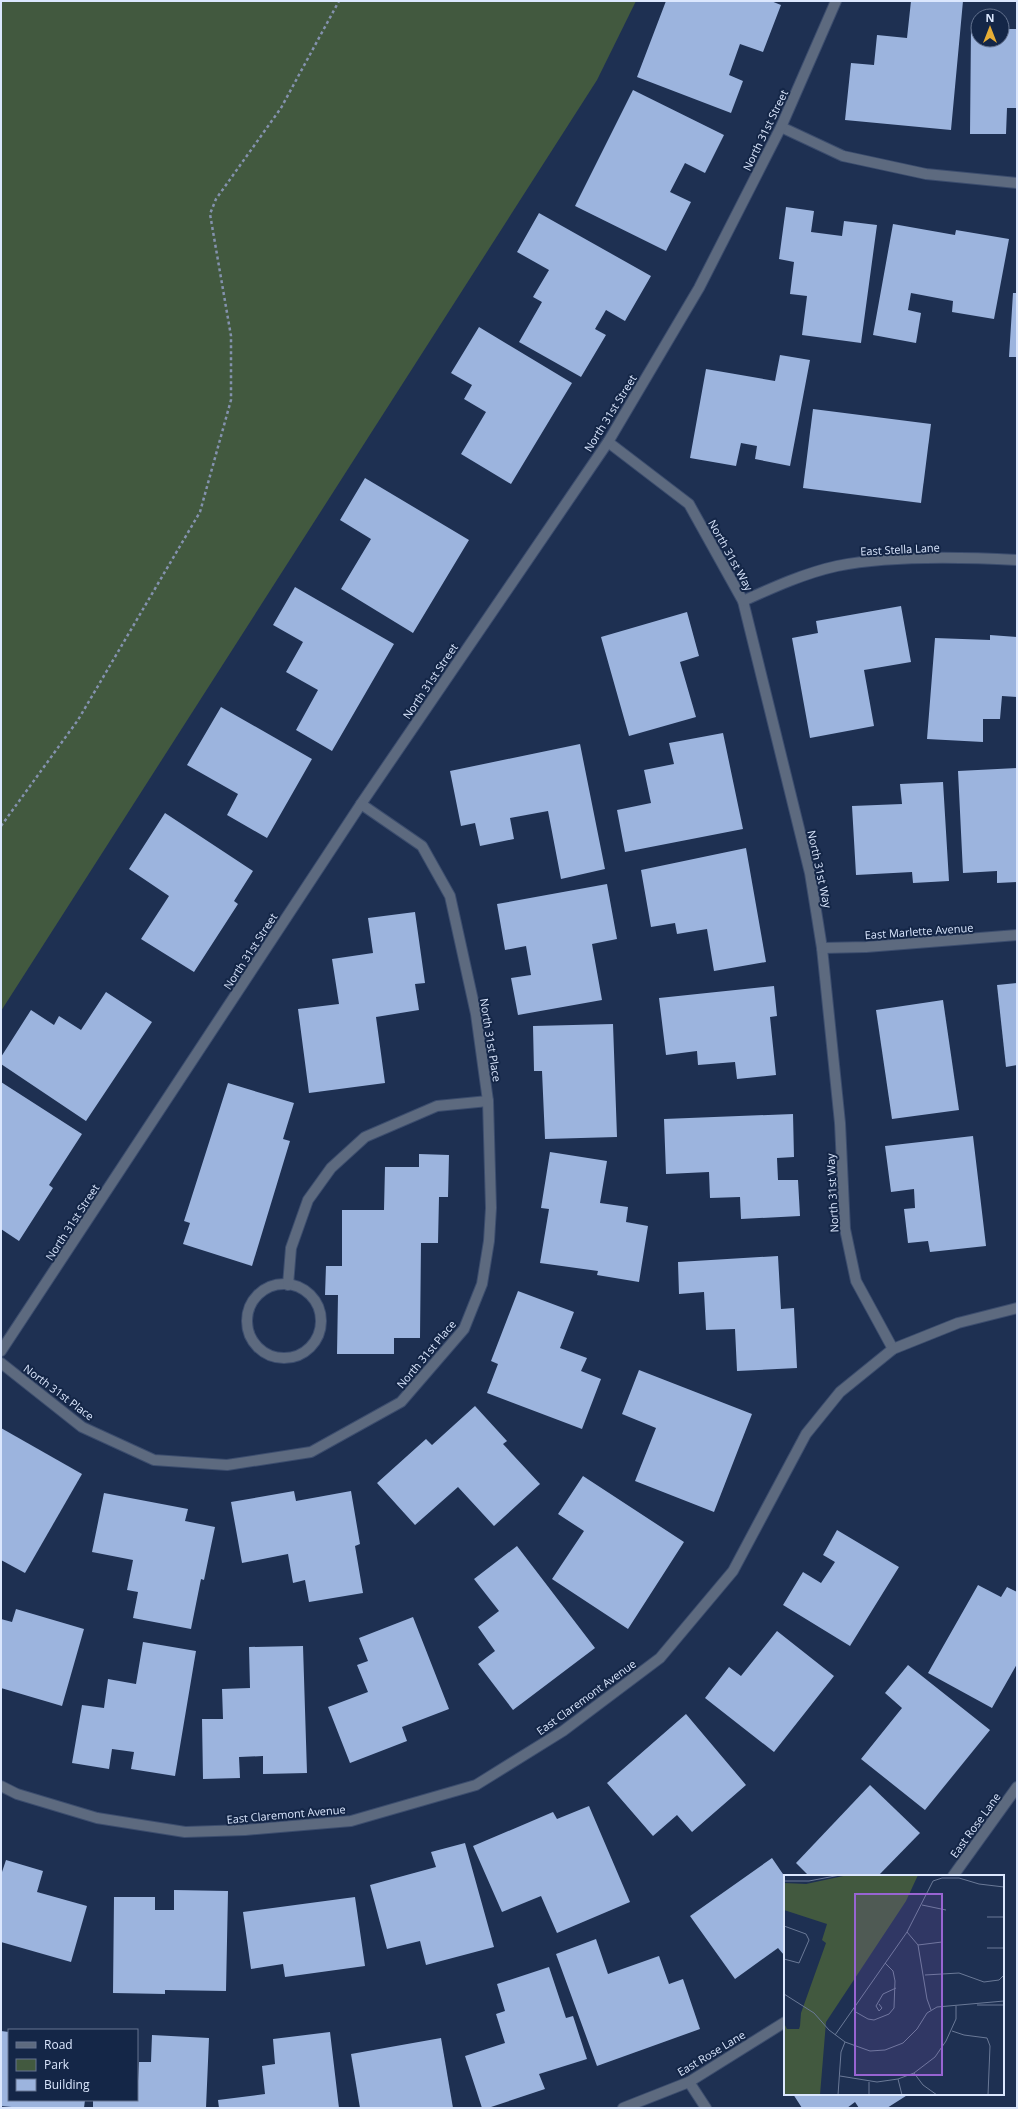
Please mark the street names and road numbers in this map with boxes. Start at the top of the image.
street label: North 31st Street [739,87,791,173]
street label: North 31st Street [580,372,640,454]
street label: North 31st Way [705,517,757,594]
street label: East Stella Lane [860,539,940,559]
street label: North 31st Street [399,640,461,722]
street label: North 31st Way [804,829,836,910]
street label: North 31st Street [220,910,280,992]
street label: East Marlette Avenue [864,920,974,942]
street label: North 31st Place [477,997,505,1083]
street label: North 31st Way [822,1153,842,1233]
street label: North 31st Street [42,1181,102,1263]
street label: North 31st Place [393,1317,459,1391]
street label: North 31st Place [21,1361,97,1423]
street label: East Claremont Avenue [533,1656,639,1738]
street label: East Rose Lane [946,1790,1004,1860]
street label: East Claremont Avenue [226,1801,346,1827]
street label: East Rose Lane [674,2027,748,2079]

